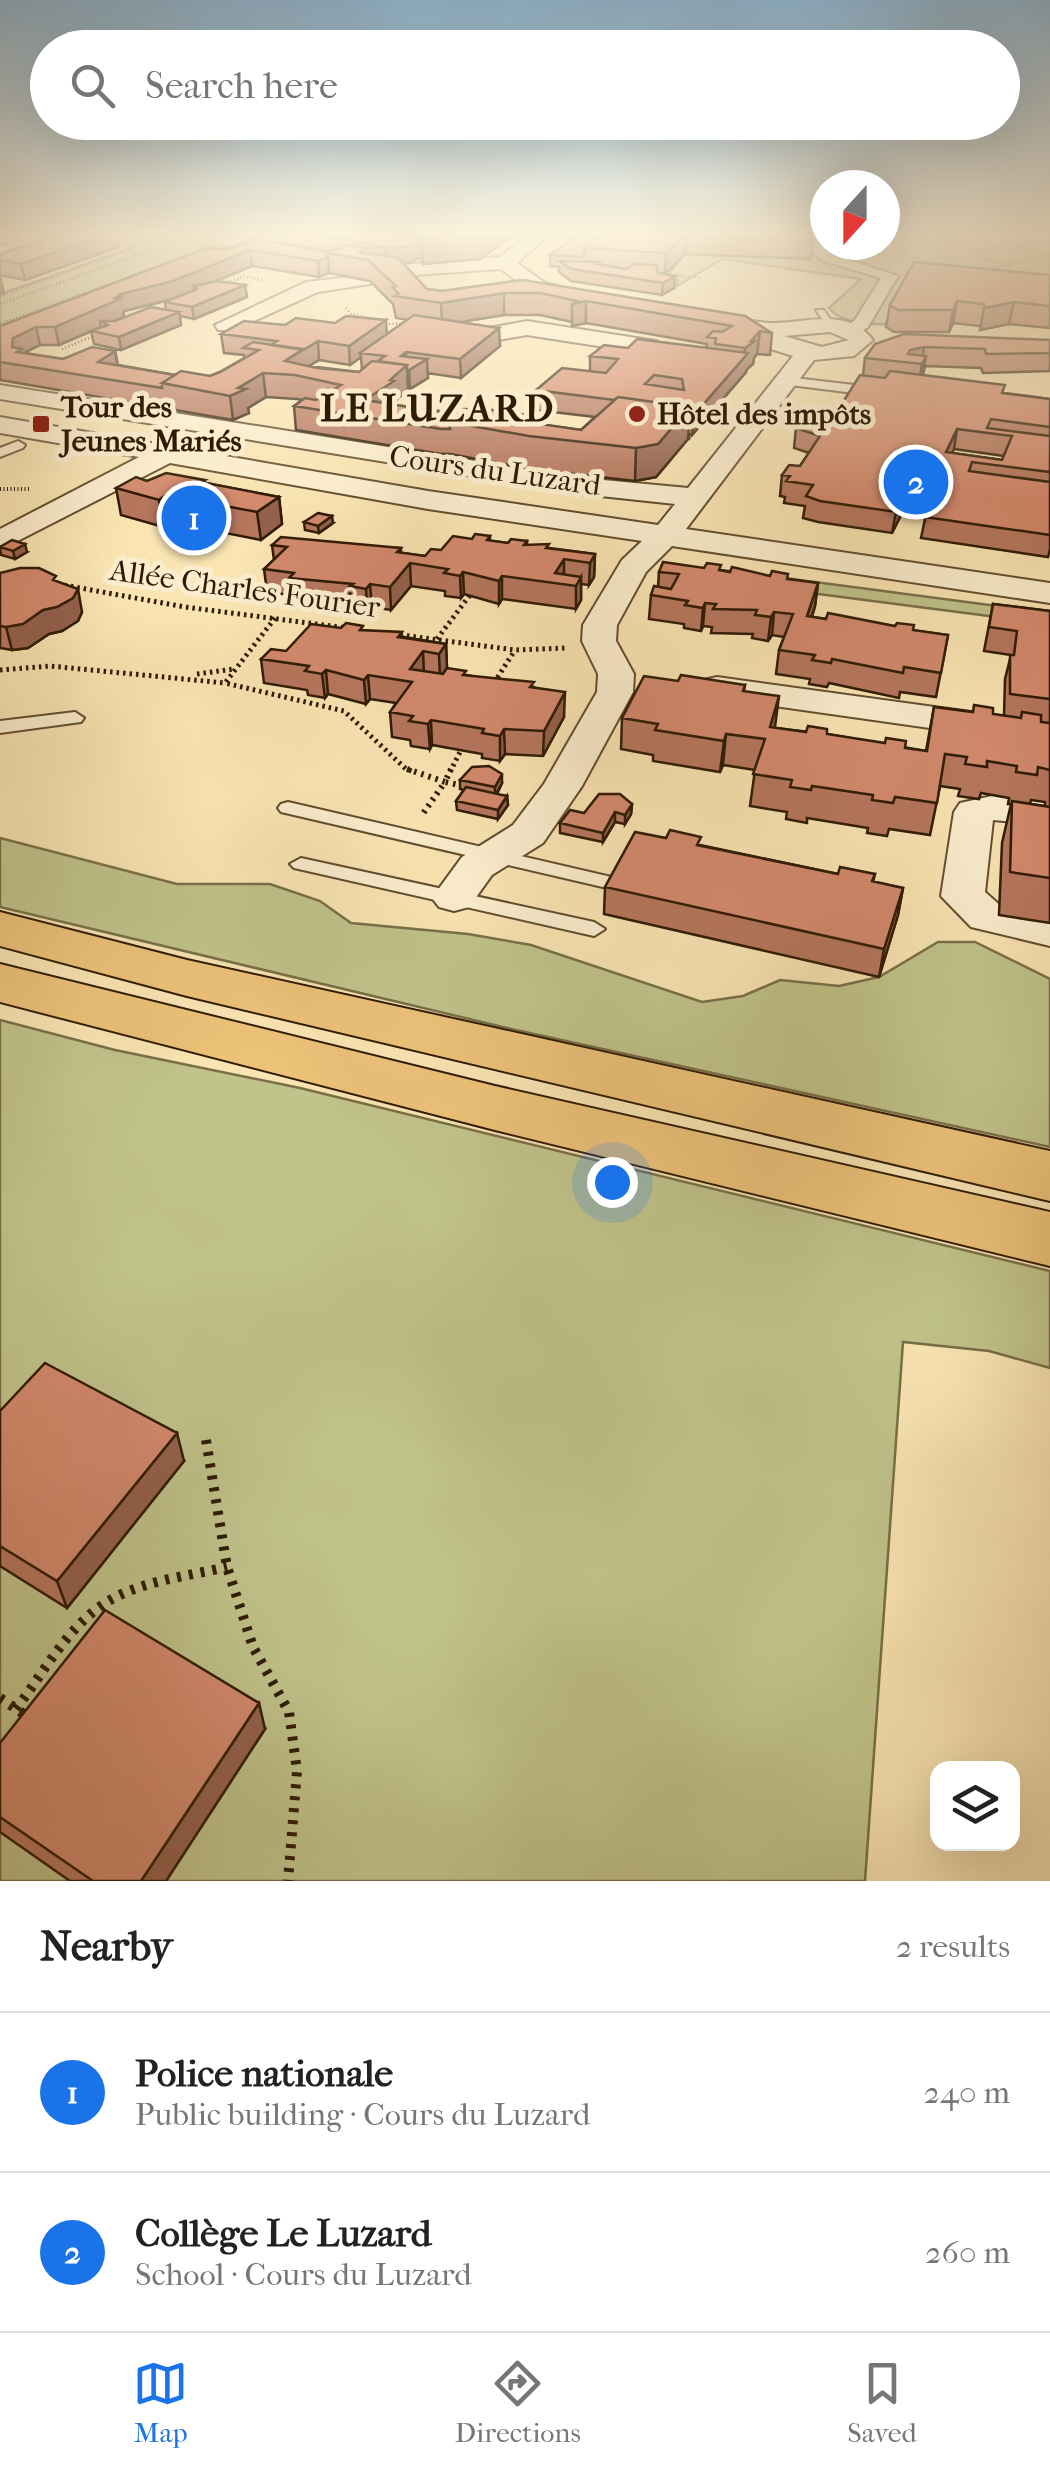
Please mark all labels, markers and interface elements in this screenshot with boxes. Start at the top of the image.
search box [30,30,1020,140]
icon: search [65,58,120,113]
text: Search here [145,63,338,108]
north arrow [810,170,900,260]
district label: LE LUZARD [320,386,556,431]
place label: Tour des Jeunes Mariés [58,390,242,459]
place label: Hôtel des impôts [657,397,871,432]
marker: Hôtel des impôts [626,403,648,425]
marker: Tour des Jeunes Mariés [30,413,52,435]
street label: Cours du Luzard [387,439,604,503]
pin: 2 [884,444,948,520]
pin: 1 [162,480,226,556]
street label: Allée Charles Fourier [107,553,383,625]
your location [587,1157,638,1208]
map controls [930,1761,1020,1851]
button: layers [930,1761,1020,1851]
text: Nearby [40,1922,172,1971]
text: 2 results [896,1928,1010,1965]
text: Police nationale [135,2051,393,2096]
text: 1 [67,2074,78,2111]
text: 240 m [924,2074,1010,2111]
text: Public building · Cours du Luzard [135,2096,590,2133]
text: Collège Le Luzard [135,2211,432,2256]
text: 2 [64,2234,81,2271]
text: 260 m [925,2234,1010,2271]
text: School · Cours du Luzard [135,2256,472,2293]
tab: Map [133,2356,188,2449]
tab: Directions [455,2356,581,2449]
tab: Saved [847,2356,917,2449]

